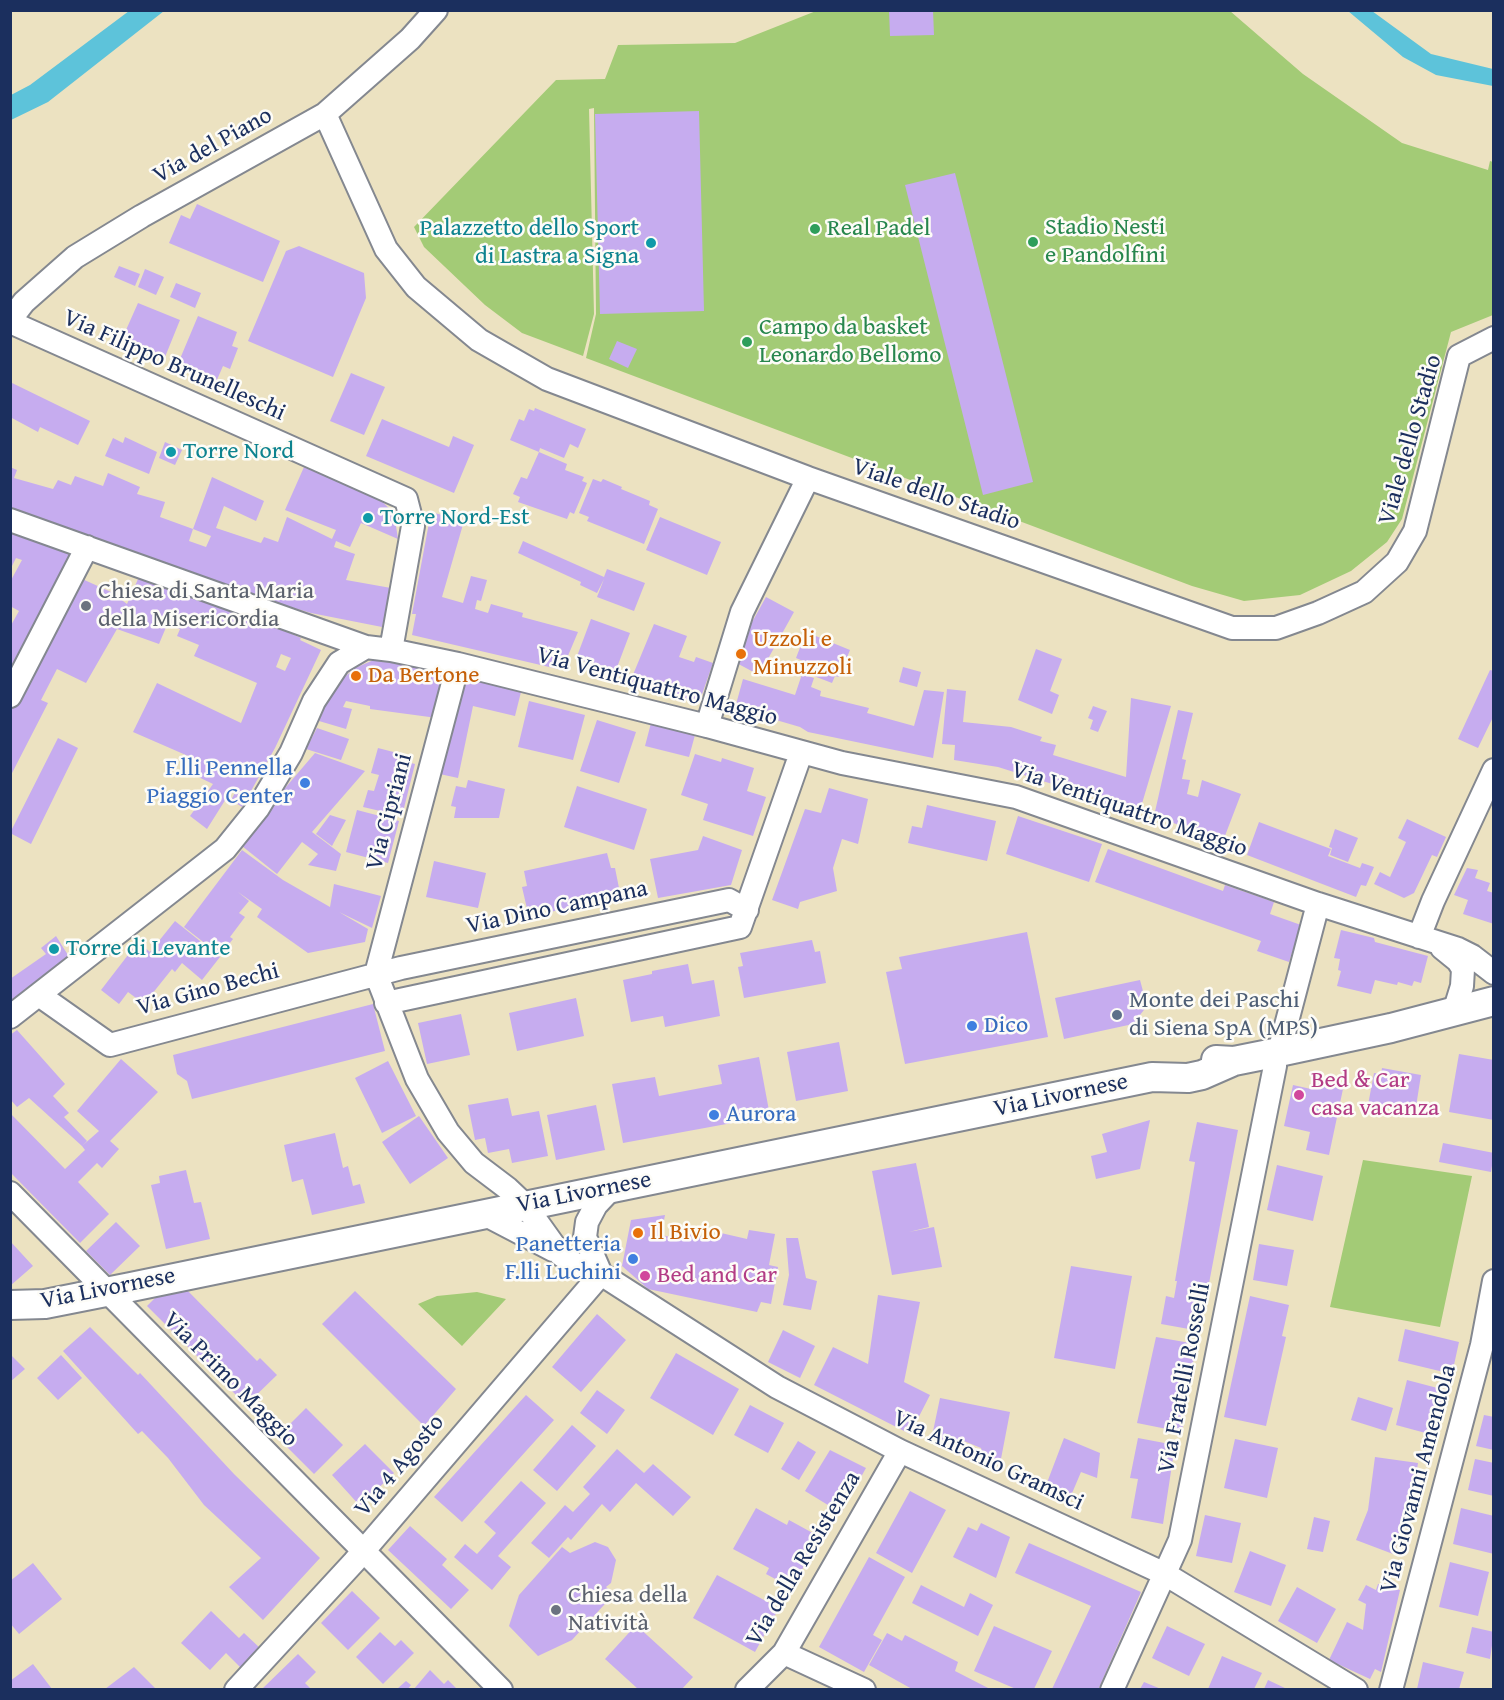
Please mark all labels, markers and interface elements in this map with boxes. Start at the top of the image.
street label: Via del Piano [148,101,278,191]
place label: Stadio Nesti e Pandolfini [1045,214,1166,270]
place label: Palazzetto dello Sport di Lastra a Signa [420,215,639,271]
place label: Real Padel [827,215,930,243]
marker: Real Padel [808,222,822,236]
marker: Stadio Nesti e Pandolfini [1026,235,1040,249]
marker: Palazzetto dello Sport di Lastra a Signa [644,236,658,250]
street label: Via Filippo Brunelleschi [58,304,290,428]
place label: Campo da basket Leonardo Bellomo [759,314,941,370]
marker: Campo da basket Leonardo Bellomo [740,335,754,349]
street label: Viale dello Stadio [1373,352,1449,528]
place label: Torre Nord [183,438,294,466]
marker: Torre Nord [164,445,178,459]
street label: Viale dello Stadio [848,453,1024,537]
place label: Torre Nord-Est [380,504,530,532]
marker: Torre Nord-Est [361,511,375,525]
place label: Chiesa di Santa Maria della Misericordia [98,578,314,634]
marker: Chiesa di Santa Maria della Misericordia [79,599,93,613]
place label: Uzzoli e Minuzzoli [753,626,853,682]
street label: Via Ventiquattro Maggio [533,641,781,733]
marker: Uzzoli e Minuzzoli [734,647,748,661]
place label: Da Bertone [368,662,479,690]
marker: Da Bertone [349,669,363,683]
street label: Via Cipriani [361,750,419,874]
place label: F.lli Pennella Piaggio Center [146,755,293,811]
street label: Via Ventiquattro Maggio [1007,756,1251,864]
marker: F.lli Pennella Piaggio Center [298,776,312,790]
street label: Via Dino Campana [464,875,650,941]
place label: Torre di Levante [66,935,231,963]
marker: Torre di Levante [47,942,61,956]
street label: Via Gino Bechi [134,957,282,1023]
place label: Monte dei Paschi di Siena SpA (MPS) [1129,987,1318,1043]
marker: Monte dei Paschi di Siena SpA (MPS) [1110,1008,1124,1022]
place label: Dico [984,1012,1028,1040]
marker: Dico [965,1019,979,1033]
place label: Bed & Car casa vacanza [1311,1067,1439,1123]
street label: Via Livornese [991,1068,1131,1124]
marker: Bed & Car casa vacanza [1292,1088,1306,1102]
place label: Aurora [726,1101,796,1129]
marker: Aurora [707,1108,721,1122]
street label: Via Livornese [514,1166,654,1220]
place label: Il Bivio [650,1219,721,1247]
marker: Il Bivio [631,1226,645,1240]
place label: Panetteria F.lli Luchini [505,1231,621,1287]
marker: Panetteria F.lli Luchini [626,1252,640,1266]
street label: Via Livornese [38,1262,178,1316]
place label: Bed and Car [657,1262,777,1290]
marker: Bed and Car [638,1269,652,1283]
street label: Via Fratelli Rosselli [1152,1280,1218,1476]
street label: Via Primo Maggio [156,1306,304,1454]
street label: Via Giovanni Amendola [1375,1362,1463,1596]
street label: Via Antonio Gramsci [888,1404,1088,1518]
street label: Via 4 Agosto [349,1409,451,1523]
street label: Via della Resistenza [740,1466,868,1652]
place label: Chiesa della Natività [568,1582,688,1638]
marker: Chiesa della Natività [549,1603,563,1617]

